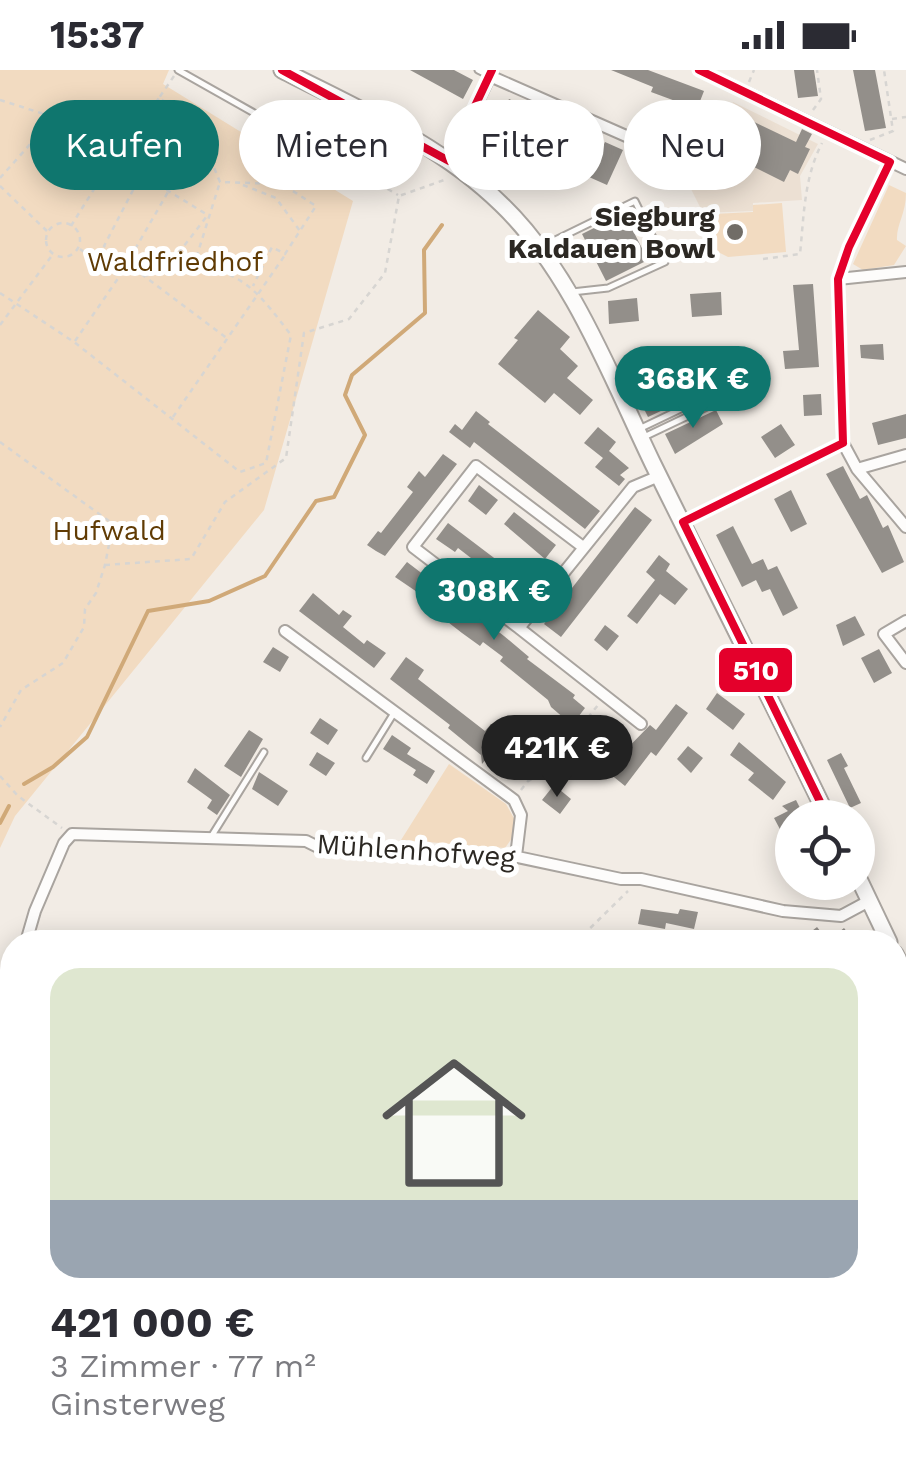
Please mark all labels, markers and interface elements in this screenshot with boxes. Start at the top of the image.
text: 15:37 [50,13,145,57]
chip: Kaufen [30,100,219,190]
chip: Mieten [239,100,424,190]
chip: Filter [444,100,604,190]
chip: Neu [624,100,761,190]
place label: Siegburg Kaldauen Bowl [508,200,716,265]
marker: Siegburg Kaldauen Bowl [724,221,746,243]
park label: Waldfriedhof [87,245,263,278]
pin: 368K € [612,346,774,431]
text: 368K € [637,359,749,397]
park label: Hufwald [52,514,166,547]
pin: 308K € [413,558,575,643]
text: 308K € [437,571,551,609]
line badge: 510 [717,646,794,694]
text: 510 [733,654,779,687]
pin: 421K € [476,715,638,800]
text: 421K € [504,728,610,766]
map controls [775,800,875,900]
button: locate [775,800,875,900]
street label: Mühlenhofweg [315,827,517,874]
icon: home [364,1033,544,1213]
text: 421 000 € [50,1298,254,1347]
text: 3 Zimmer · 77 m² [50,1347,316,1385]
text: Ginsterweg [50,1385,225,1423]

